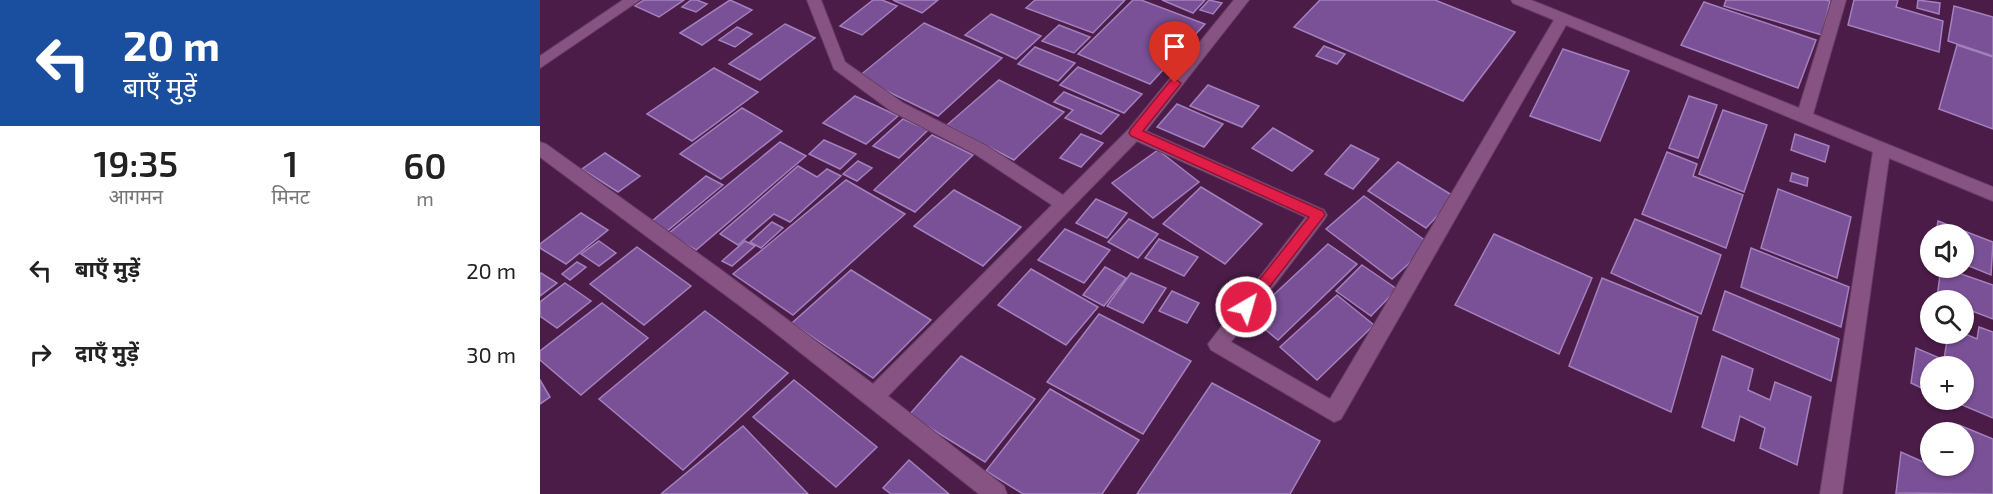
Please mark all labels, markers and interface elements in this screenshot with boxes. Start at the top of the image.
text: 20 m [123,19,220,69]
pin [1149,21,1200,83]
icon: left [24,24,102,102]
icon: arrive [1158,30,1191,63]
text: बाएँ मुड़ें [123,70,197,102]
text: 19:35 [93,141,178,184]
text: 1 [283,141,298,184]
text: 60 [403,143,447,186]
text: आगमन [108,184,163,208]
text: मिनट [272,184,310,208]
text: m [416,186,434,210]
map controls [1920,224,1974,476]
button: sound [1920,224,1974,278]
icon: left [24,254,57,287]
text: बाएँ मुड़ें [75,255,140,281]
text: 20 m [466,257,516,283]
position arrow [1214,275,1278,339]
button: search [1920,290,1974,344]
icon: right [24,338,57,371]
text: दाएँ मुड़ें [75,339,139,365]
text: 30 m [466,341,516,367]
button: + [1920,356,1974,410]
button: − [1920,422,1974,476]

